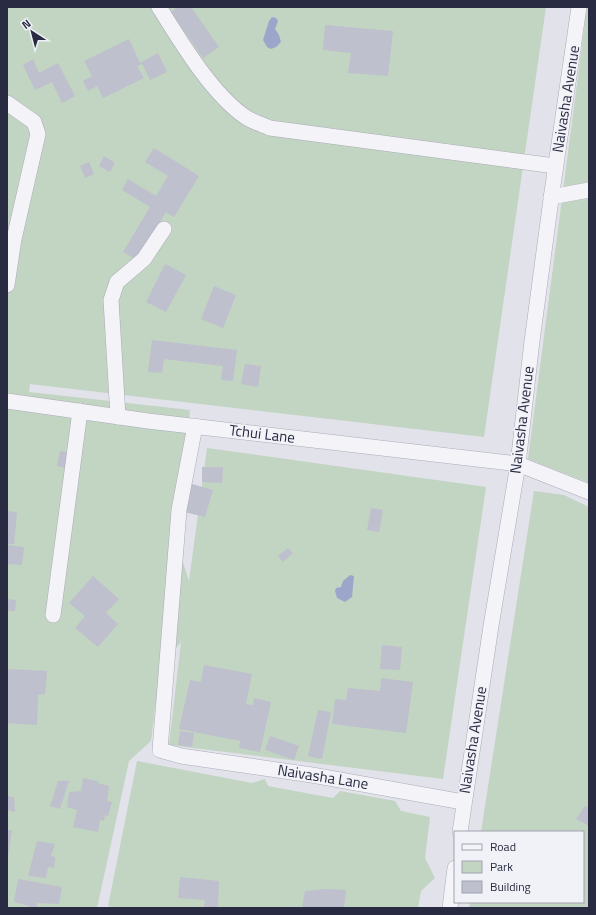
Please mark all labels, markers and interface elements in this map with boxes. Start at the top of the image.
north arrow [12,12,52,52]
text: N [18,15,34,33]
street label: Naivasha Avenue [546,44,585,154]
street label: Naivasha Avenue [503,365,540,475]
street label: Tchui Lane [228,418,296,449]
street label: Naivasha Avenue [453,685,492,795]
street label: Naivasha Lane [276,758,370,795]
legend [454,831,584,903]
text: Road [490,837,516,856]
text: Park [490,857,513,876]
text: Building [490,877,531,896]

